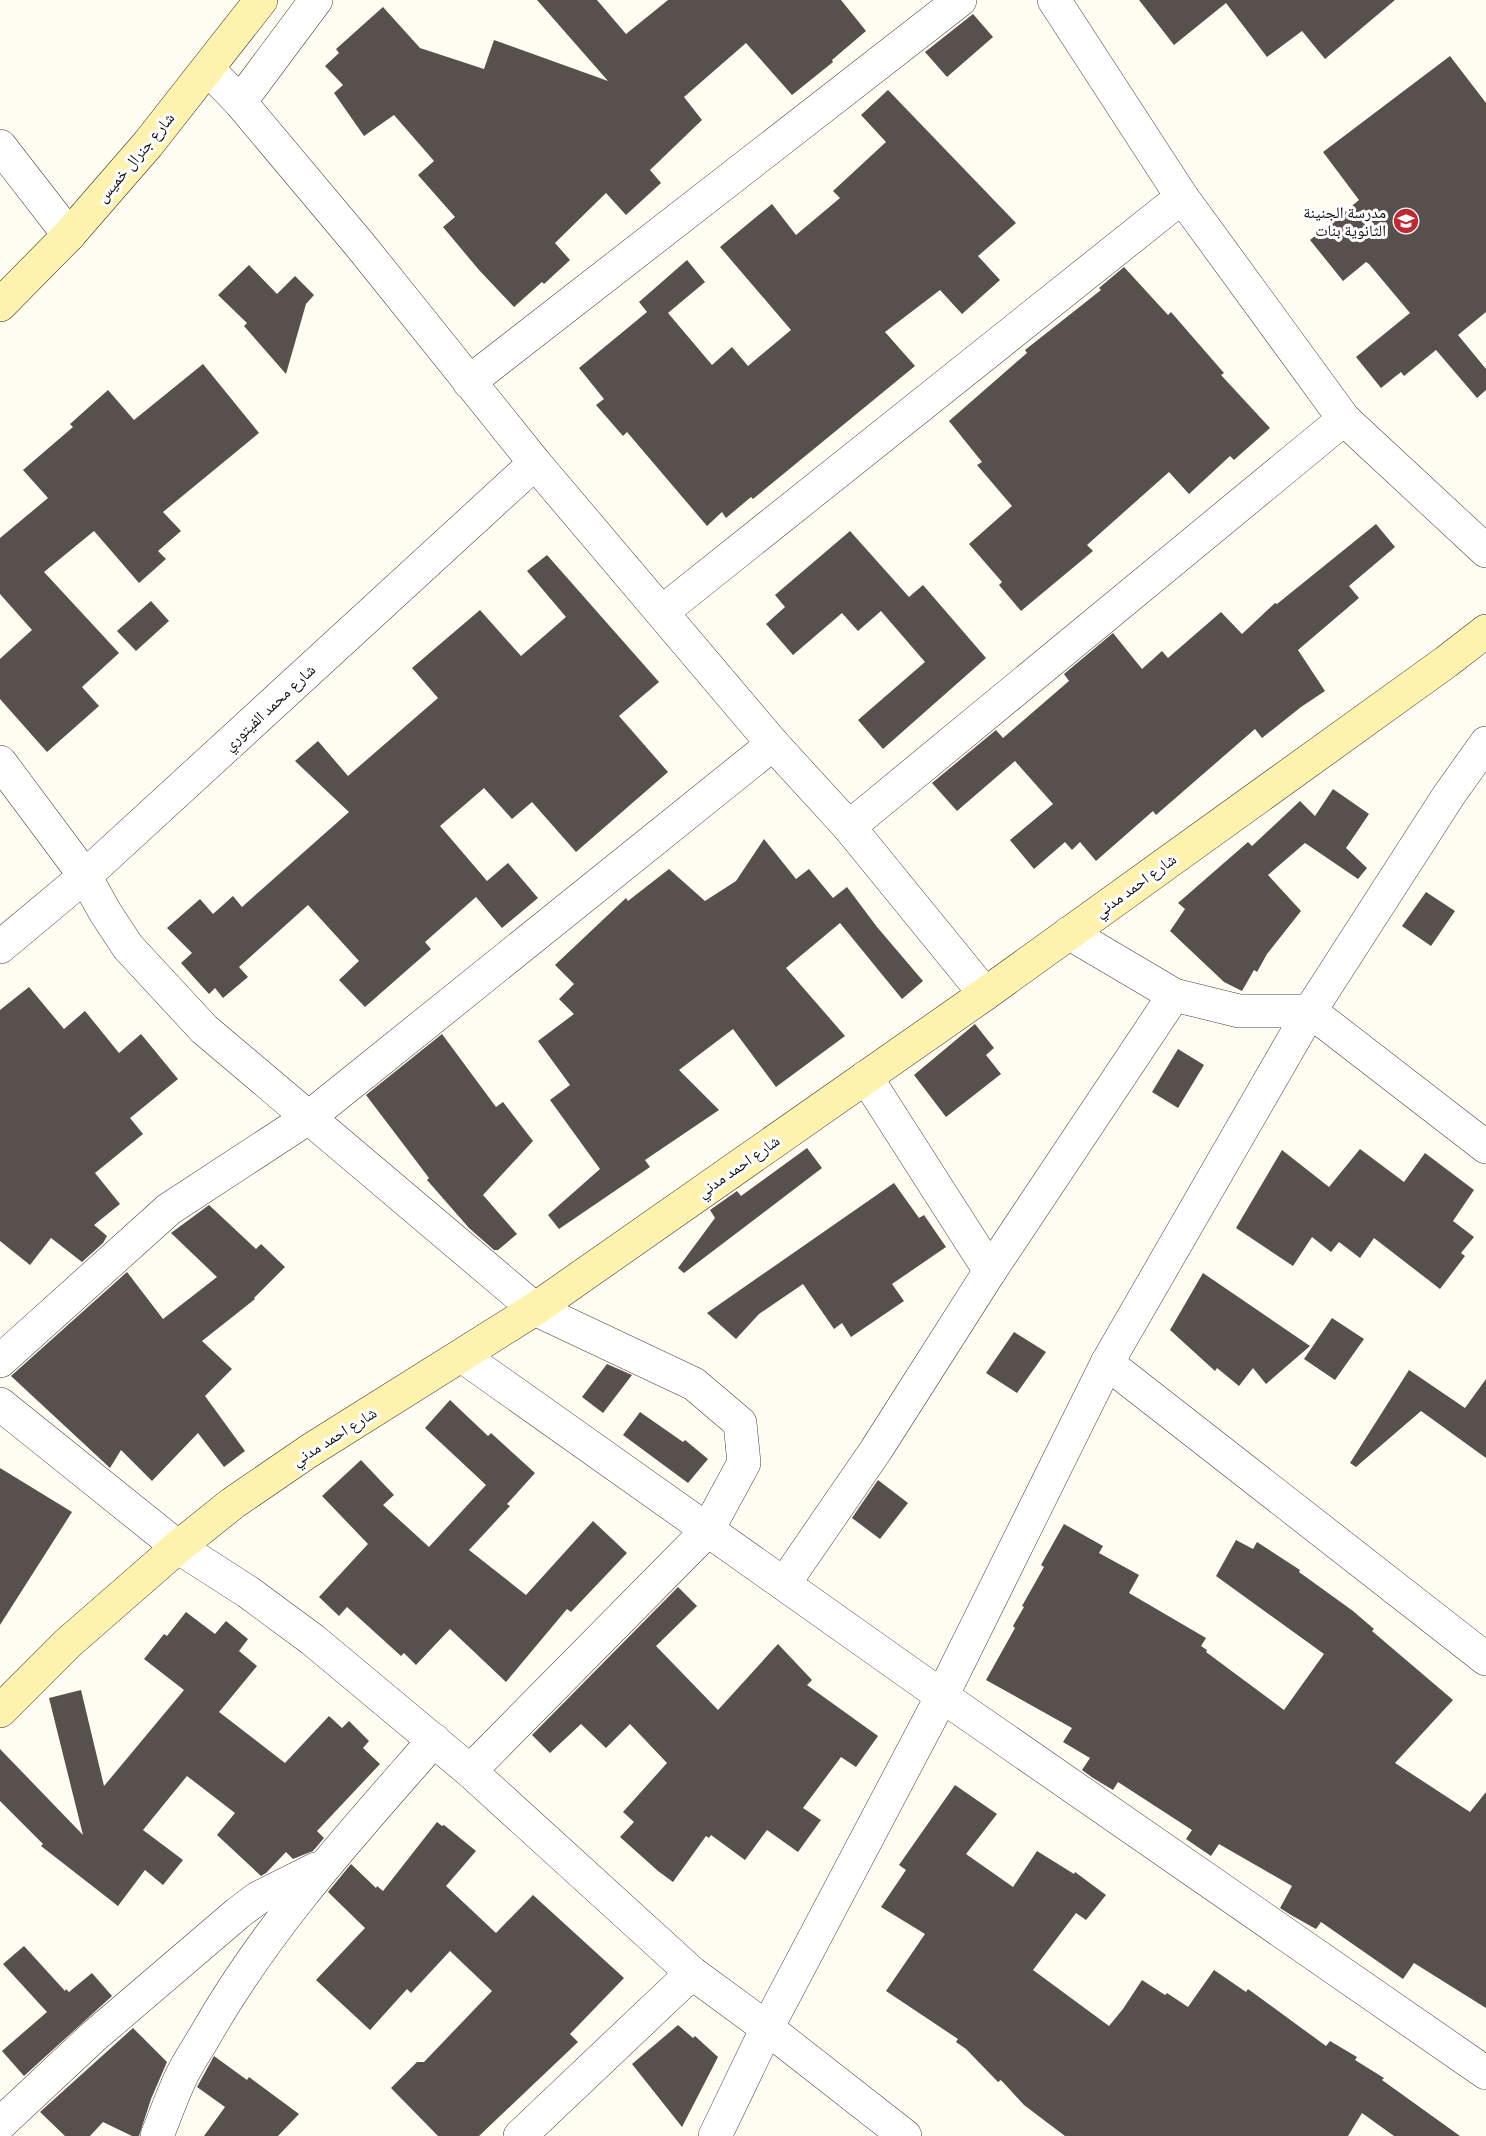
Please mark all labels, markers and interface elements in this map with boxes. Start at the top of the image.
street label: شارع جنرال خميس [92,108,179,207]
place label: مدرسة الجنينة الثانوية بنات [1303,202,1386,240]
school or university icon: مدرسة الجنينة الثانوية بنات [1391,206,1421,236]
street label: شارع محمد الفيتوري [219,659,321,757]
street label: شارع احمد مدني [1090,849,1182,924]
street label: شارع احمد مدني [693,1130,785,1204]
street label: شارع احمد مدني [288,1402,382,1473]

